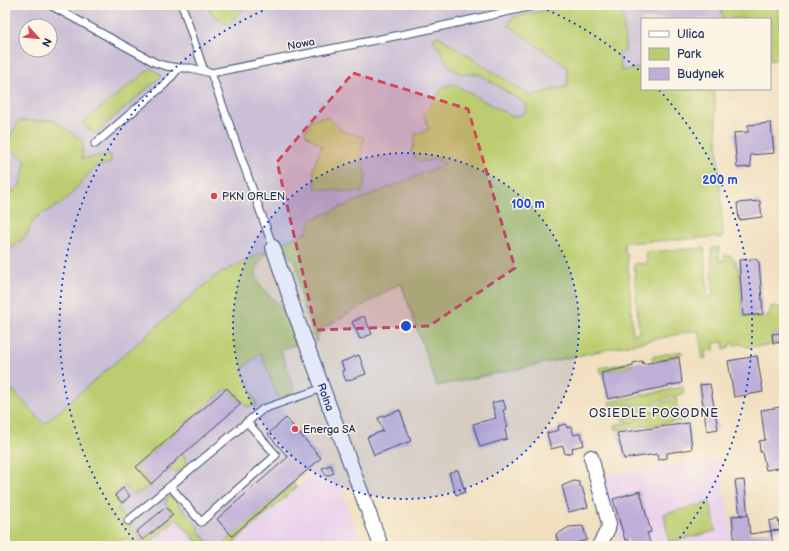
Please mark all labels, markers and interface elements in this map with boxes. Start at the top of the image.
north arrow [18,18,58,58]
legend [641,18,771,90]
text: Ulica [677,27,705,42]
street label: Nowa [286,35,316,53]
text: N [39,36,54,49]
text: Park [677,47,701,62]
text: Budynek [677,67,724,82]
text: 200 m [702,173,738,188]
place label: PKN ORLEN [222,190,285,203]
marker: PKN ORLEN [209,191,219,201]
text: 100 m [511,197,545,212]
centre of rings [399,319,413,333]
street label: Rolna [315,381,337,413]
district label: OSIEDLE POGODNE [589,406,719,421]
place label: Energa SA [303,423,356,436]
marker: Energa SA [290,424,300,434]

